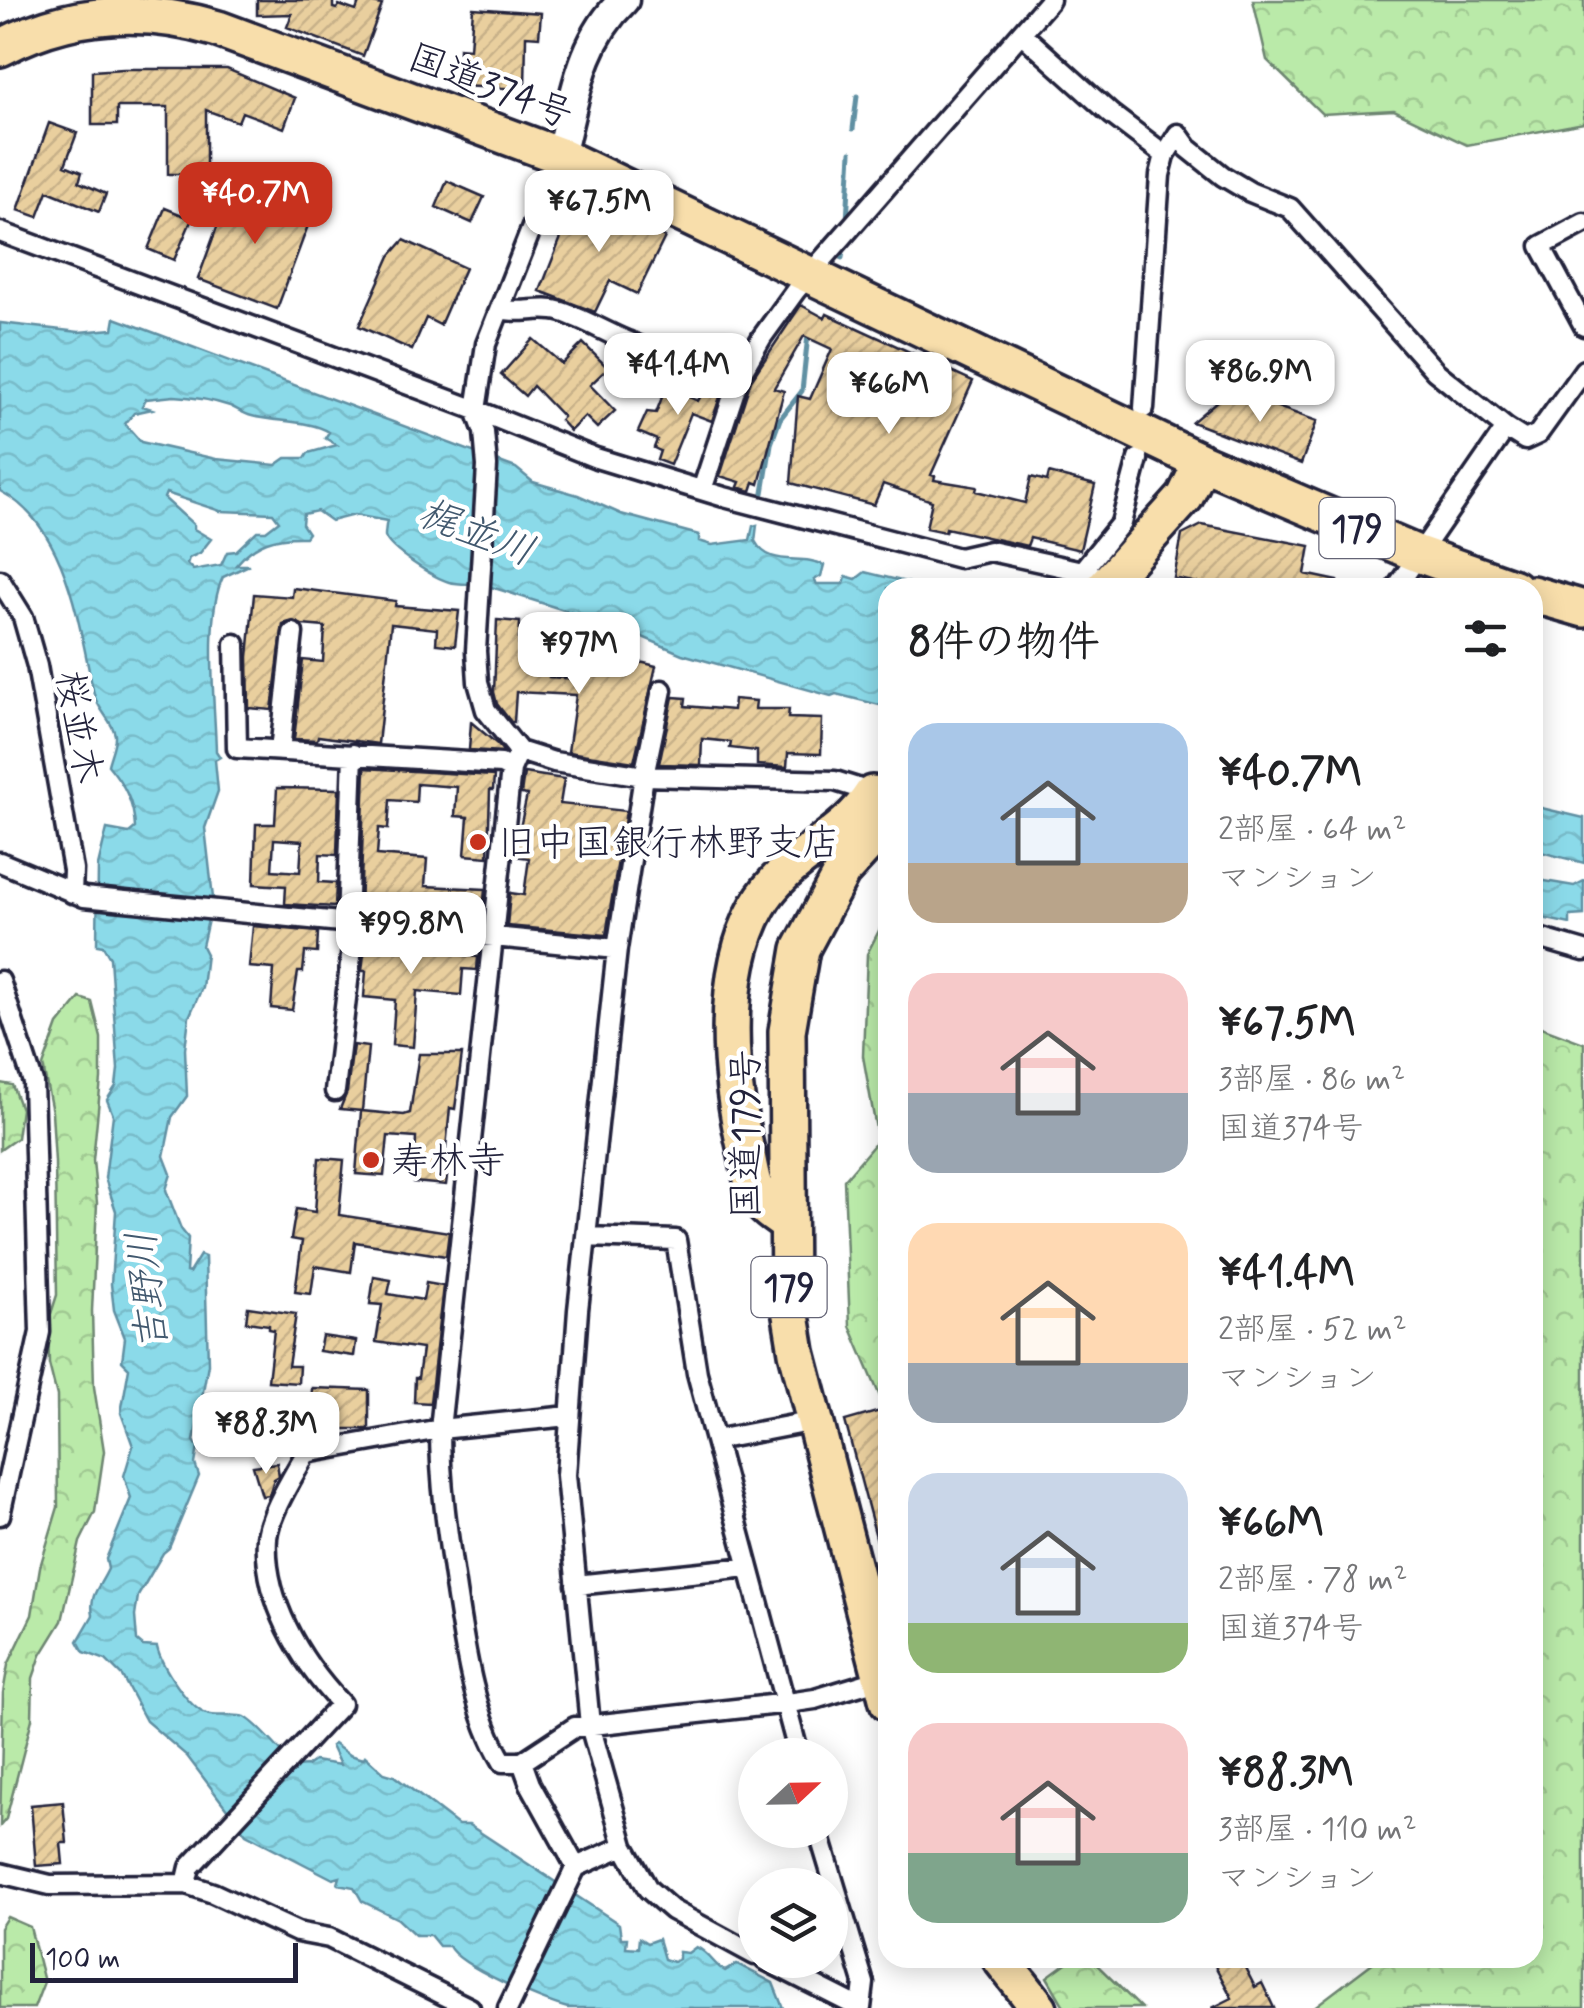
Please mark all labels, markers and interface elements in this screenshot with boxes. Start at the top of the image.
street label: 国道374号 [401,34,579,141]
pin: ¥40.7M [174,162,336,247]
pin: ¥67.5M [518,170,680,255]
text: ¥40.7M [200,173,310,215]
text: ¥67.5M [547,181,651,223]
pin: ¥41.4M [597,333,759,418]
pin: ¥86.9M [1179,340,1341,425]
text: ¥41.4M [626,344,730,386]
text: ¥86.9M [1208,351,1312,393]
pin: ¥66M [830,352,948,437]
text: ¥66M [849,363,929,405]
water label: 梶並川 [411,488,541,580]
road number: 179 [1320,498,1394,558]
icon: filters [1458,611,1513,666]
pin: ¥97M [520,612,638,697]
text: 8件の物件 [908,616,1100,671]
text: ¥97M [540,623,618,665]
street label: 桜並木 [44,667,112,788]
text: ¥40.7M [1218,747,1362,802]
icon: home [988,763,1108,883]
text: 2部屋 · 64 m² [1218,809,1406,851]
place label: 旧中国銀行林野支店 [498,820,840,869]
marker: 旧中国銀行林野支店 [467,831,489,853]
text: マンション [1218,858,1377,900]
pin: ¥99.8M [330,892,492,977]
text: ¥99.8M [358,903,464,945]
text: ¥67.5M [1218,997,1356,1052]
icon: home [988,1013,1108,1133]
street label: 国道179号 [723,1049,772,1219]
text: 3部屋 · 86 m² [1218,1059,1405,1101]
text: 国道374号 [1218,1108,1363,1150]
place label: 寿林寺 [391,1138,505,1187]
marker: 寿林寺 [360,1149,382,1171]
water label: 吉野川 [117,1228,181,1353]
text: ¥41.4M [1218,1247,1355,1302]
road number: 179 [752,1257,826,1317]
icon: home [988,1263,1108,1383]
text: 2部屋 · 52 m² [1218,1309,1407,1351]
text: マンション [1218,1358,1377,1400]
pin: ¥88.3M [185,1392,347,1477]
text: ¥88.3M [214,1403,318,1445]
text: ¥66M [1218,1497,1324,1552]
icon: home [988,1513,1108,1633]
text: 2部屋 · 78 m² [1218,1559,1408,1601]
text: 国道374号 [1218,1608,1363,1650]
north arrow [738,1738,848,1848]
map controls [738,1738,848,1978]
text: ¥88.3M [1218,1747,1354,1802]
icon: home [988,1763,1108,1883]
text: 3部屋 · 110 m² [1218,1809,1417,1851]
text: マンション [1218,1858,1377,1900]
button: layers [738,1868,848,1978]
scale bar [30,1938,298,1982]
text: 100 m [45,1942,120,1979]

